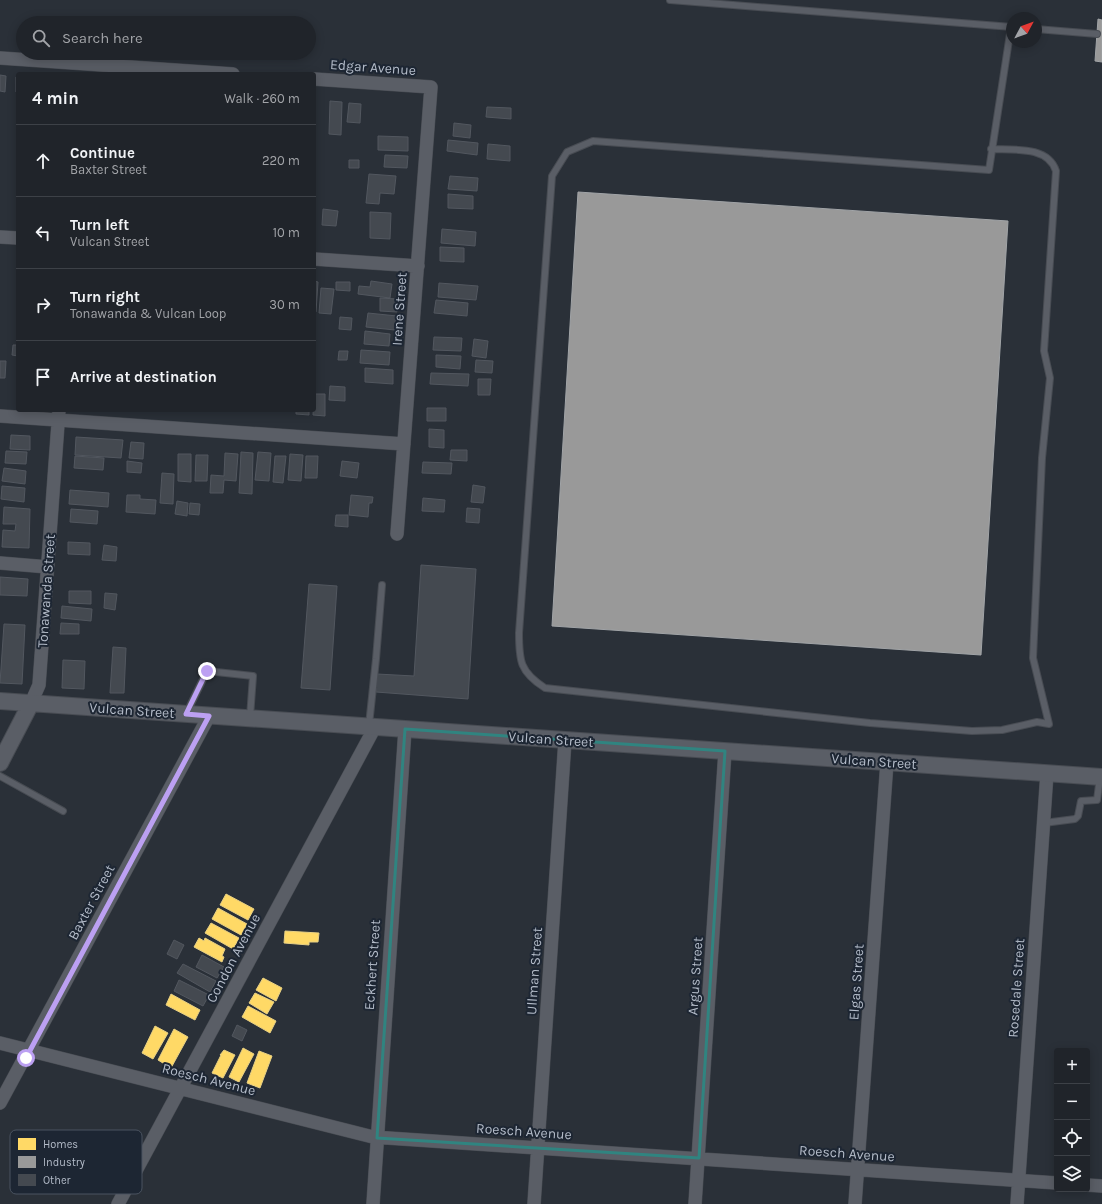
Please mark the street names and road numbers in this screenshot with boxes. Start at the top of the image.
street label: Edgar Avenue [329,56,417,79]
street label: Irene Street [388,272,411,346]
street label: Tonawanda Street [34,534,59,648]
street label: Vulcan Street [89,699,175,722]
street label: Vulcan Street [508,728,594,751]
street label: Vulcan Street [831,750,917,773]
street label: Baxter Street [64,862,118,943]
street label: Condon Avenue [203,911,264,1006]
street label: Eckhert Street [361,919,384,1011]
street label: Ullman Street [523,927,546,1016]
street label: Argus Street [684,936,707,1016]
street label: Rosedale Street [1005,938,1028,1038]
street label: Elgas Street [845,943,868,1021]
street label: Roesch Avenue [160,1060,257,1099]
street label: Roesch Avenue [476,1120,572,1143]
street label: Roesch Avenue [799,1142,895,1165]

